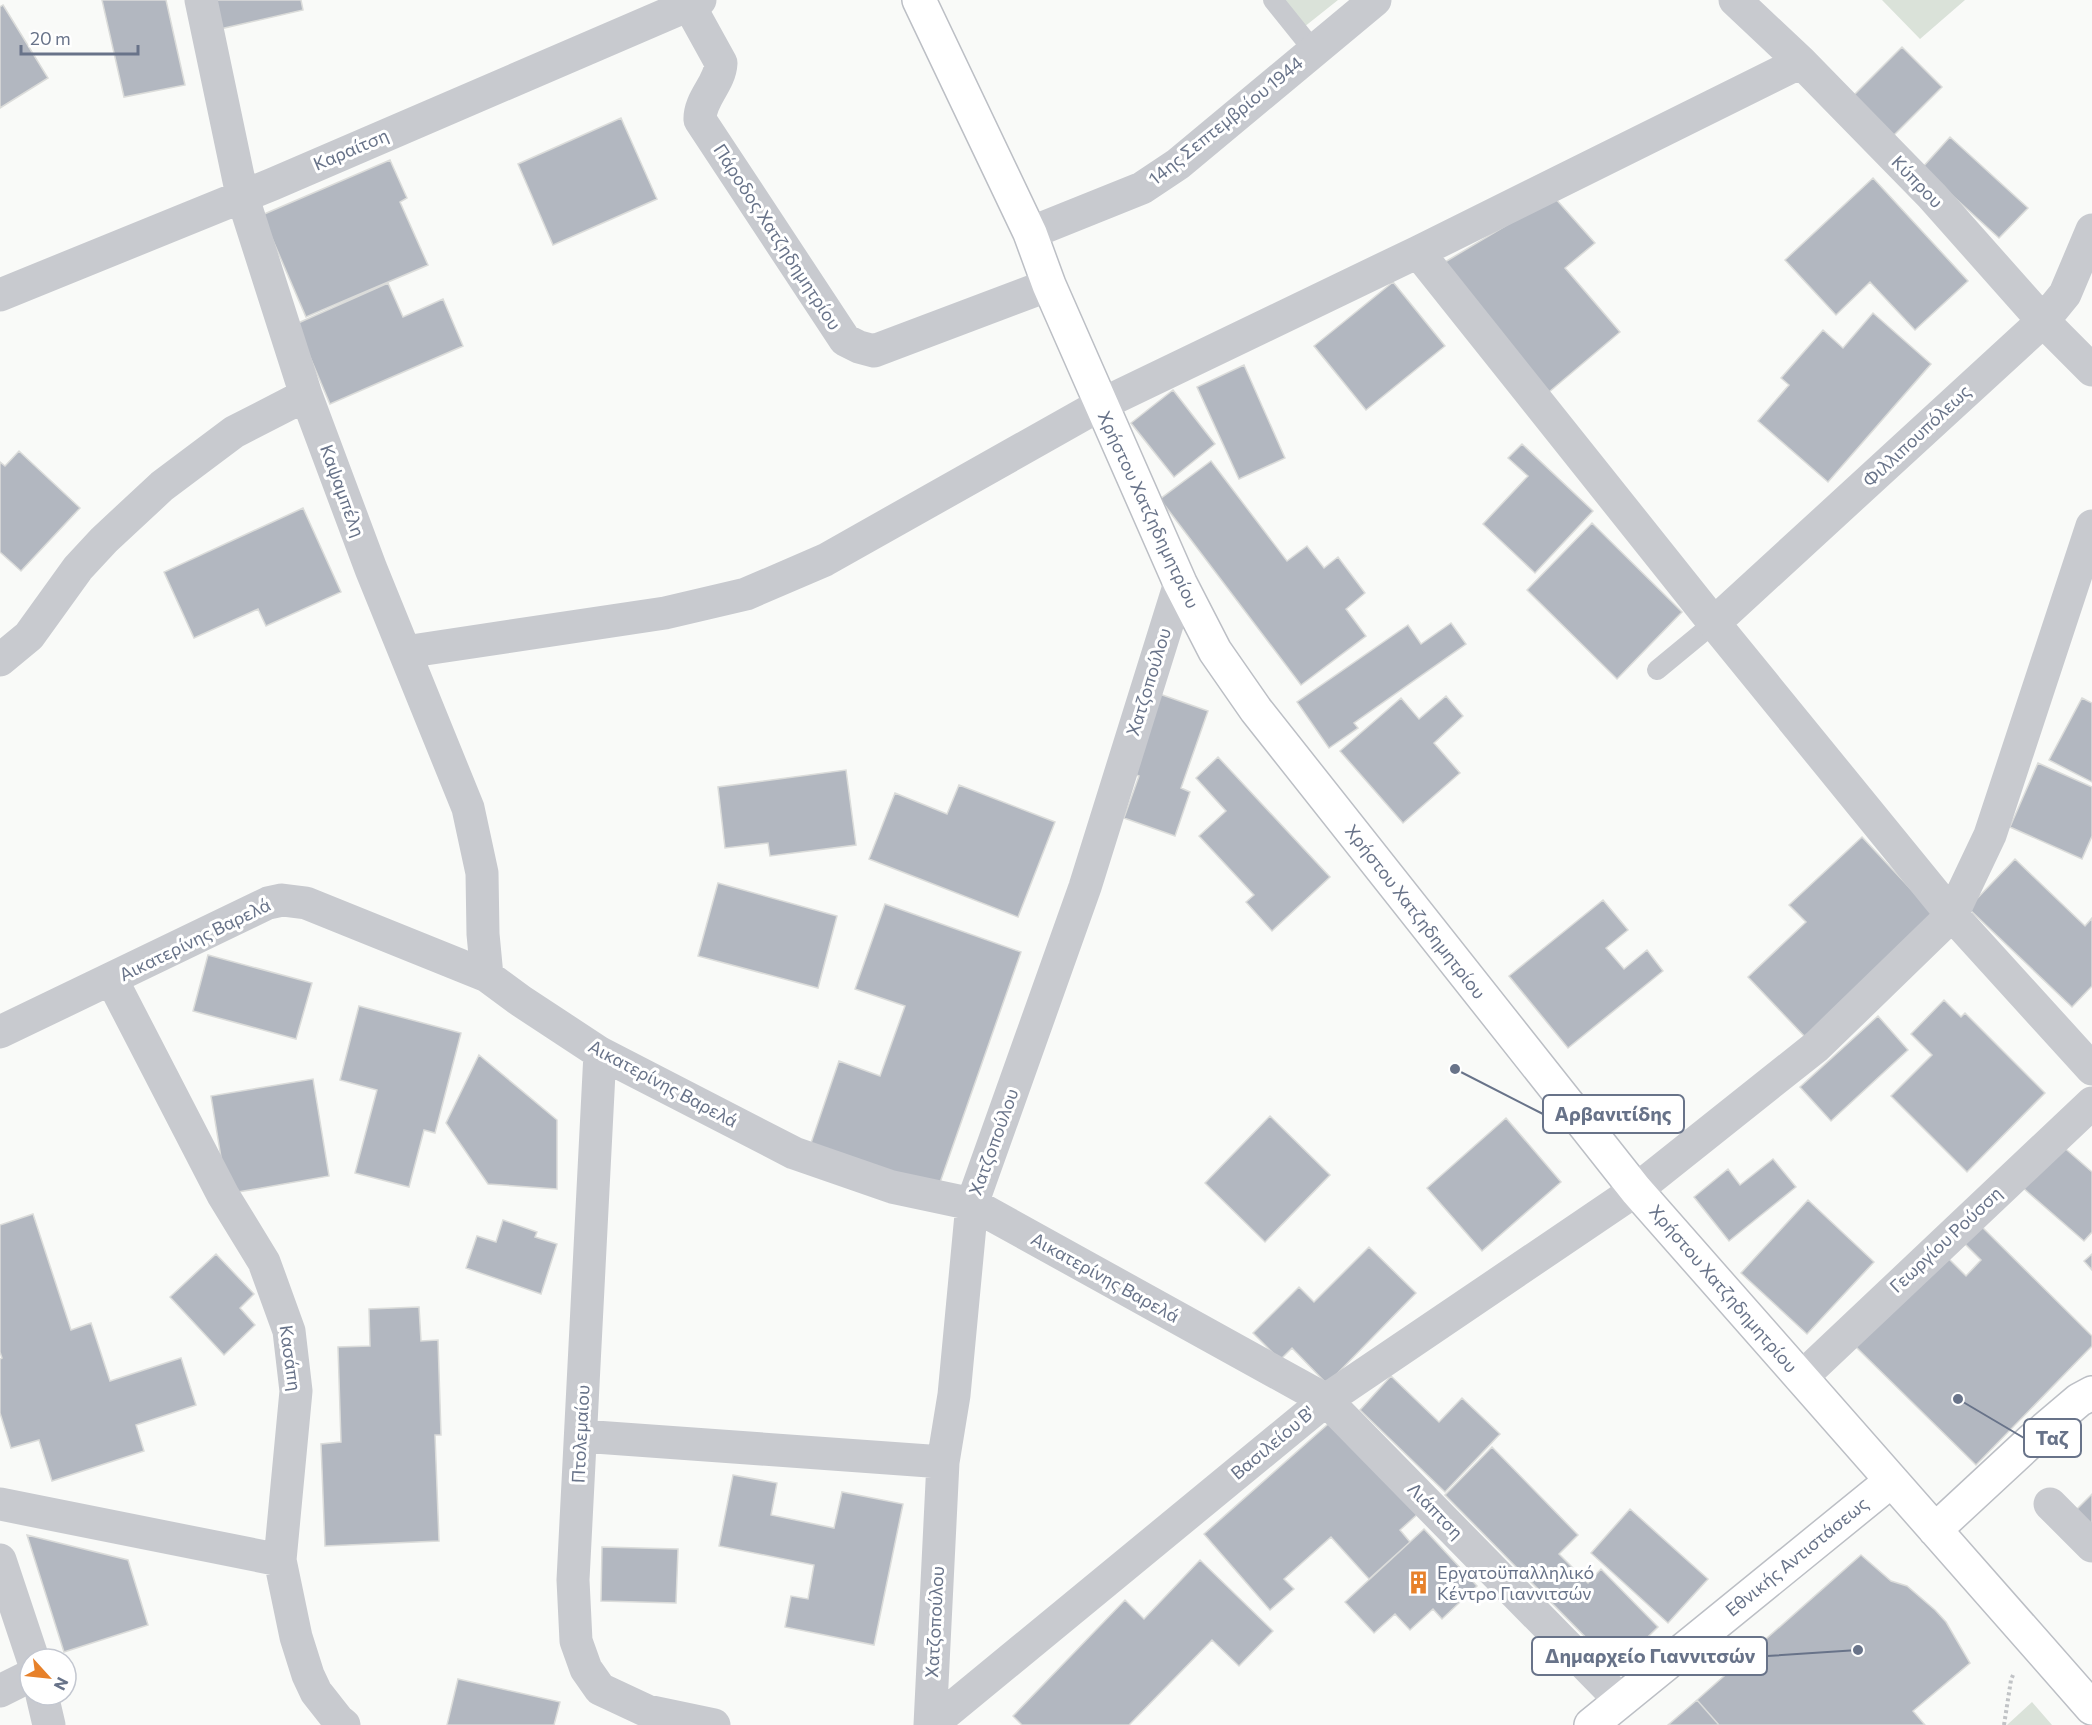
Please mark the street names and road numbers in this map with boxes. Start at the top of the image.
street label: 14ης Σεπτεμβρίου 1944 [1144,51,1307,189]
street label: Καραίτση [310,123,391,175]
street label: Πάροδος Χατζηδημητρίου [709,139,846,334]
street label: Κύπρου [1887,150,1948,212]
street label: Φιλλιπουπόλεως [1858,380,1975,491]
street label: Χρήστου Χατζηδημητρίου [1094,408,1204,612]
street label: Καψαμπέλη [316,441,370,540]
street label: Χατζοπούλου [1121,625,1175,738]
street label: Χρήστου Χατζηδημητρίου [1341,820,1491,1003]
street label: Αικατερίνης Βαρελά [115,893,274,985]
street label: Αικατερίνης Βαρελά [585,1035,742,1132]
street label: Χατζοπούλου [964,1085,1023,1198]
street label: Γεωργίου Ρούσση [1885,1182,2006,1297]
street label: Χρήστου Χατζηδημητρίου [1645,1200,1803,1377]
street label: Αικατερίνης Βαρελά [1028,1227,1183,1327]
street label: Κασάπη [275,1324,306,1392]
street label: Πτολεμαίου [566,1384,594,1484]
street label: Βασιλείου Β' [1226,1401,1319,1484]
street label: Λιάπτση [1403,1477,1468,1543]
street label: Εθνικής Αντιστάσεως [1721,1492,1872,1621]
street label: Χατζοπούλου [920,1565,948,1678]

